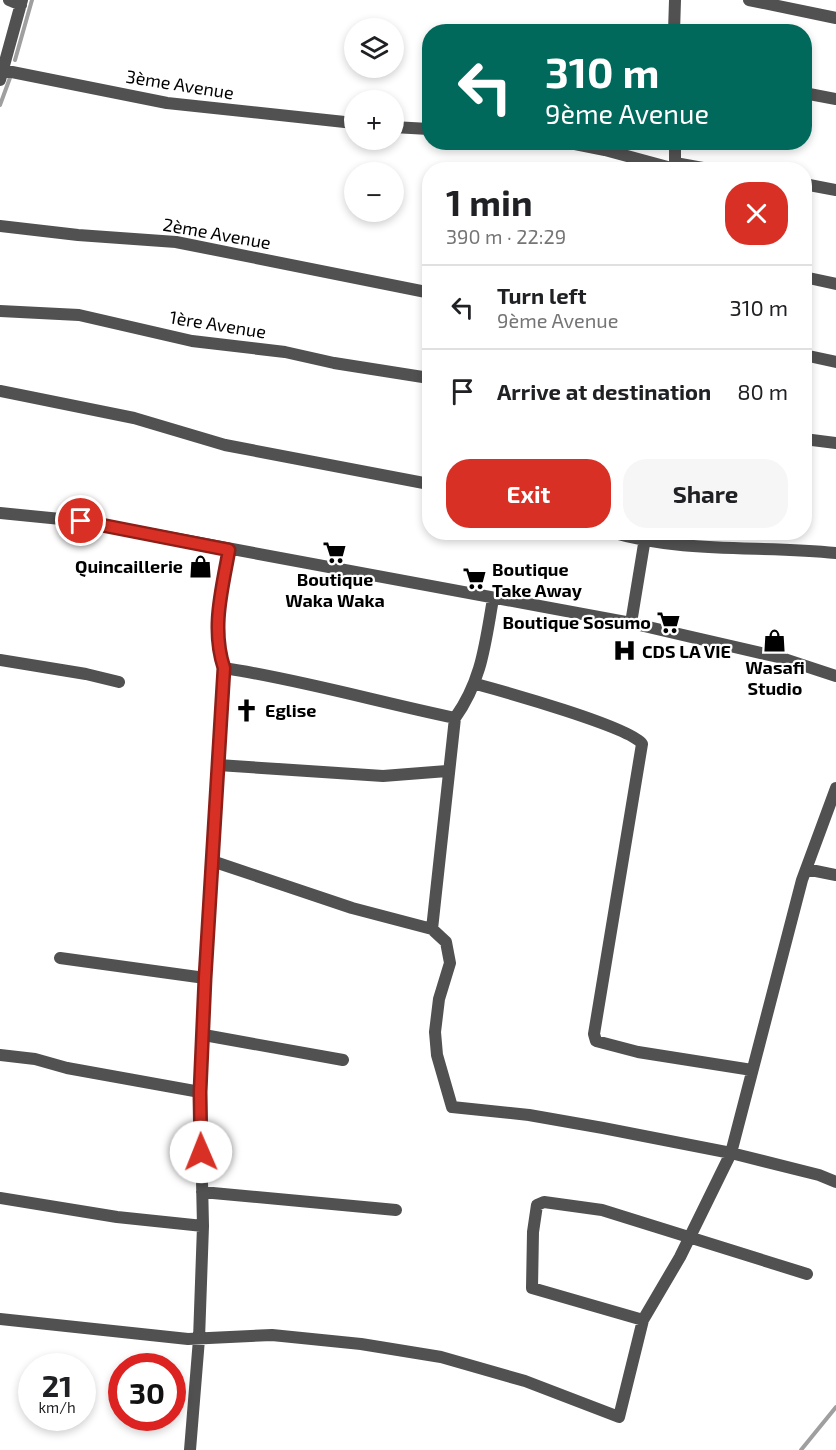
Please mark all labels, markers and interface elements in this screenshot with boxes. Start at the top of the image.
map controls [344,18,404,222]
button: layers [344,18,404,78]
text: 310 m [545,46,660,96]
icon: left [446,48,524,126]
street label: 3ème Avenue [124,65,236,103]
button: + [344,90,404,150]
text: 9ème Avenue [545,97,709,129]
button: − [344,162,404,222]
text: 1 min [446,180,533,223]
button: close [725,182,788,245]
street label: 2ème Avenue [161,213,273,253]
text: 390 m · 22:29 [446,224,566,248]
text: Turn left [497,282,586,308]
icon: left [446,291,479,324]
text: 310 m [730,294,788,320]
street label: 1ère Avenue [168,306,268,342]
text: 9ème Avenue [497,308,618,332]
icon: arrive [446,375,479,408]
text: Arrive at destination [497,378,711,404]
text: 80 m [737,378,788,404]
button: Exit [446,459,611,528]
button: Share [623,459,788,528]
pin [55,495,106,546]
icon: arrive [64,504,97,537]
supermarket icon: Boutique Waka Waka [322,540,348,566]
shop icon: Quincaillerie [188,553,214,579]
place label: Quincaillerie [75,555,183,577]
place label: Boutique Take Away [492,558,583,601]
supermarket icon: Boutique Take Away [461,566,487,592]
place label: Boutique Waka Waka [285,568,385,611]
supermarket icon: Boutique Sosumo [656,609,682,635]
place label: Boutique Sosumo [503,611,651,633]
shop icon: Wasafi Studio [762,628,788,654]
hospital icon: CDS LA VIE [611,638,637,664]
place label: CDS LA VIE [642,640,731,662]
place label: Wasafi Studio [745,656,805,699]
church icon: Eglise [234,697,260,723]
place label: Eglise [265,699,316,721]
position arrow [169,1120,233,1184]
speed limit sign: 30 [108,1353,186,1431]
text: 21 [42,1367,72,1403]
text: km/h [38,1398,76,1416]

